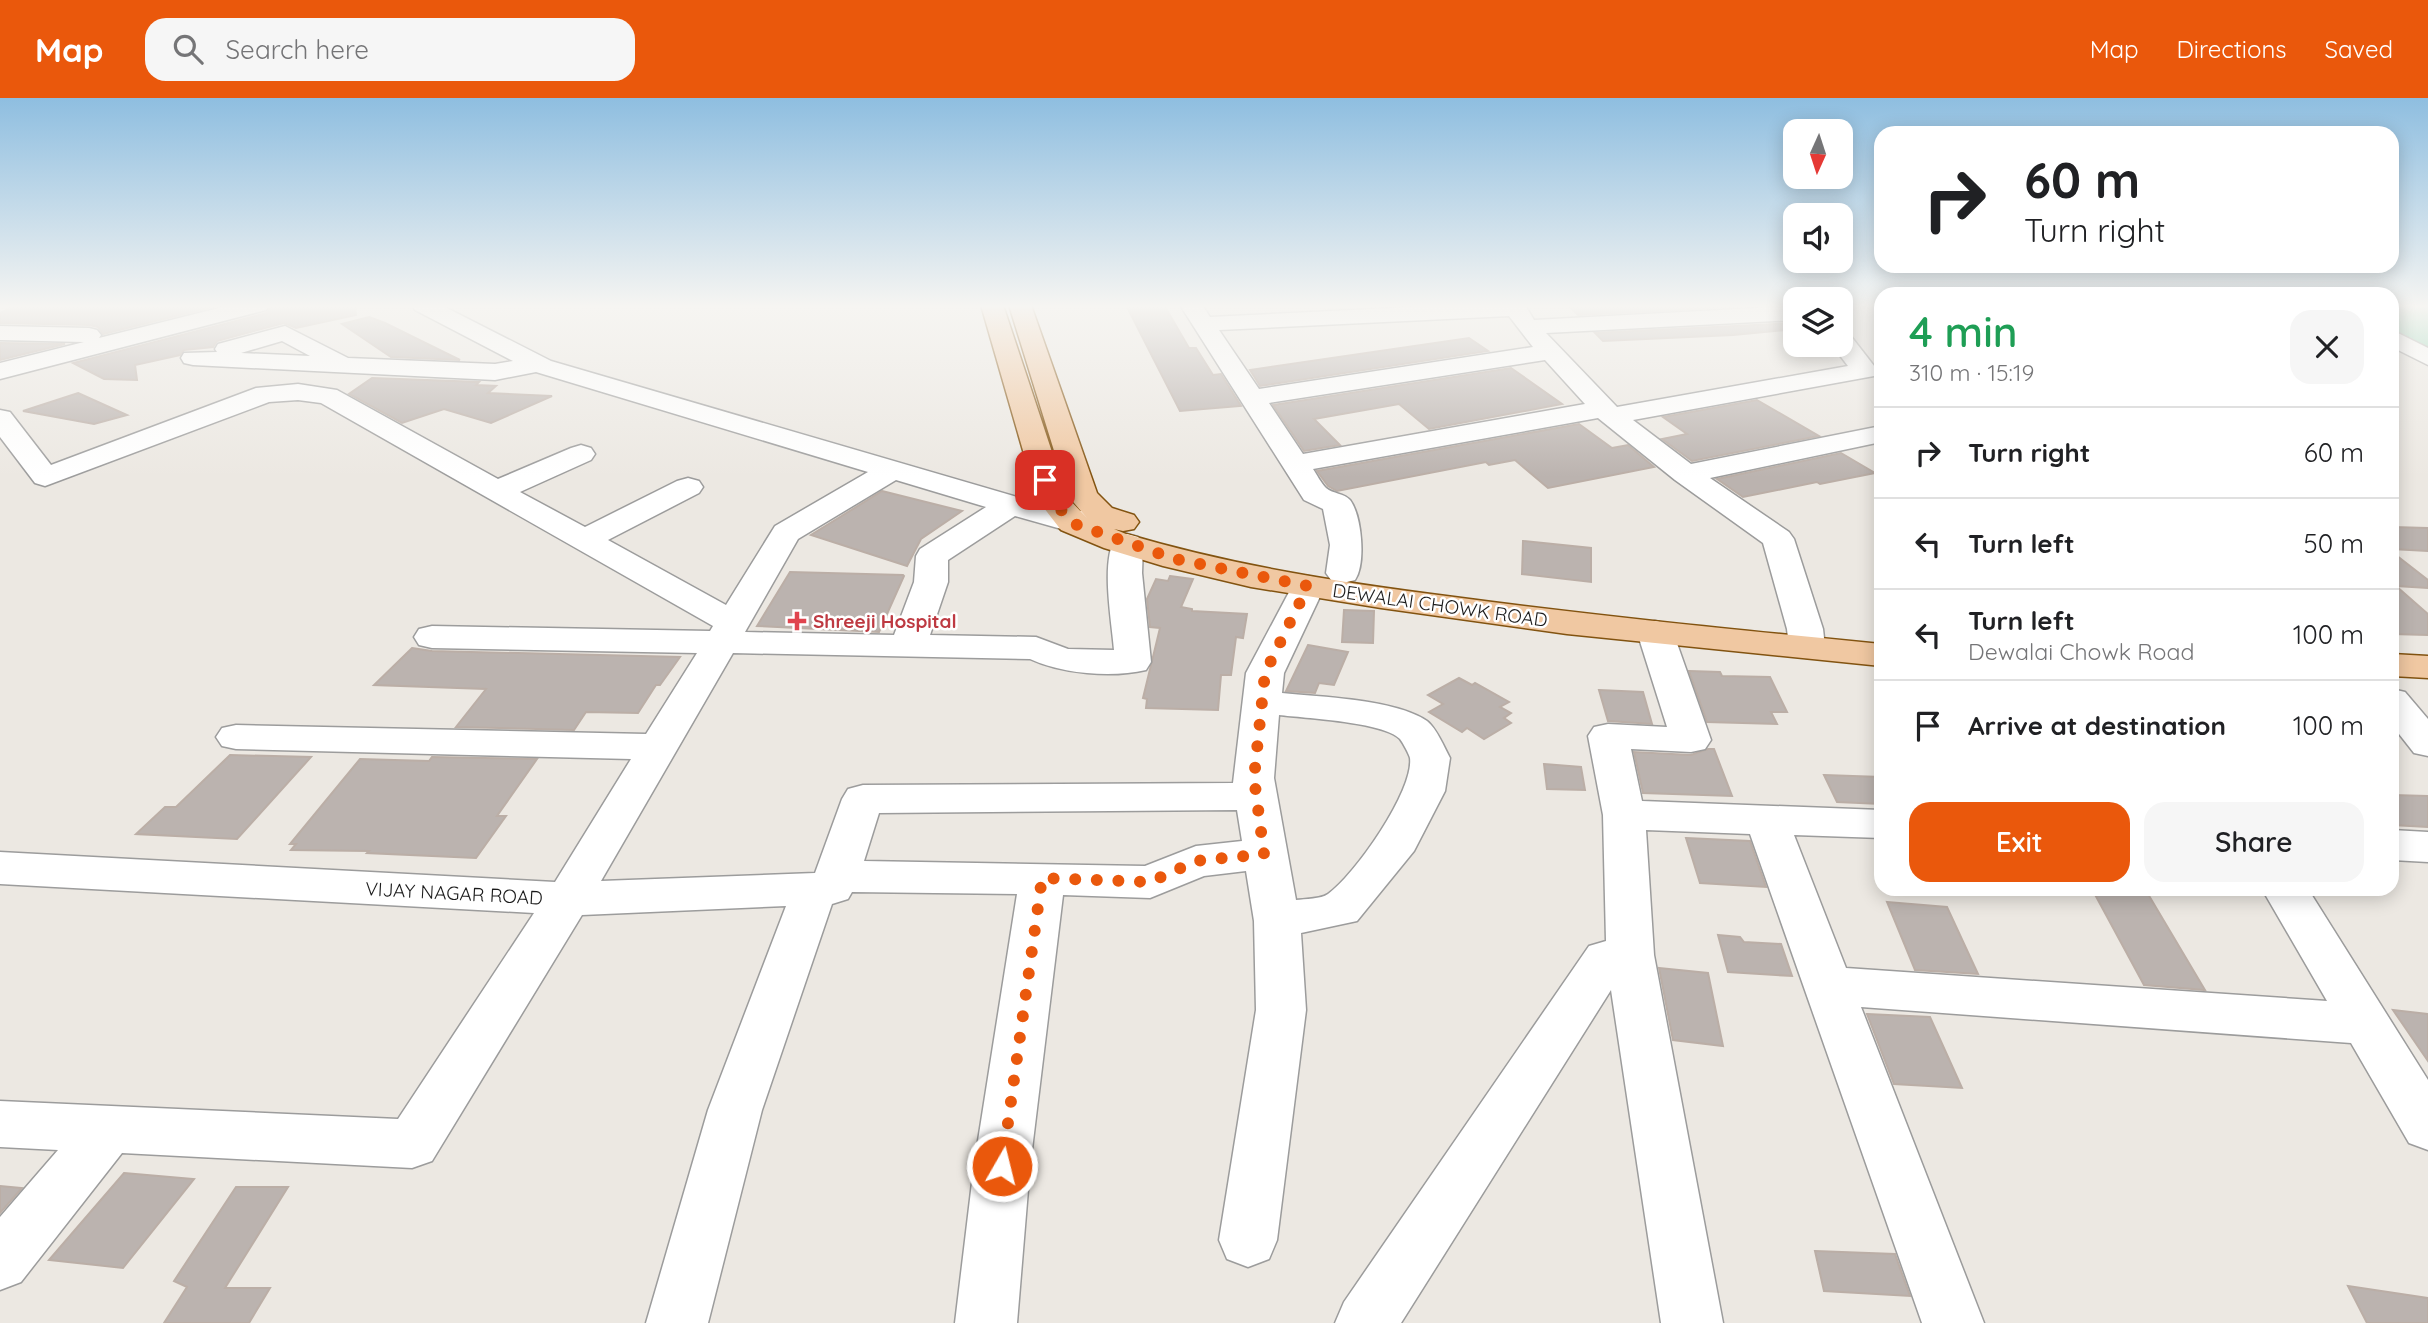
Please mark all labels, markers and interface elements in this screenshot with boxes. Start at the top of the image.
search box [145,18,635,81]
text: Map [35,29,103,70]
icon: search [169,30,207,68]
text: Search here [225,33,369,66]
text: Map [2090,34,2139,64]
text: Directions [2177,34,2287,64]
text: Saved [2325,34,2393,64]
north arrow [1783,119,1853,189]
map controls [1783,119,1853,357]
text: 60 m [2024,149,2140,210]
icon: right [1909,154,2000,245]
button: sound [1783,203,1853,273]
text: Turn right [2024,210,2165,250]
button: layers [1783,287,1853,357]
text: 4 min [1909,305,2018,358]
button: close [2290,310,2364,384]
text: 310 m · 15:19 [1909,358,2034,387]
icon: right [1909,434,1947,472]
text: Turn right [1968,436,2090,469]
text: 60 m [2304,436,2364,469]
pin [1015,450,1075,510]
icon: arrive [1026,461,1064,499]
icon: left [1909,525,1947,563]
text: Turn left [1968,527,2075,560]
text: 50 m [2304,527,2364,560]
street label: DEWALAI CHOWK ROAD [1331,578,1549,632]
text: Turn left [1968,604,2075,637]
place label: Shreeji Hospital [813,609,957,633]
marker: Shreeji Hospital [787,611,807,631]
icon: left [1909,616,1947,654]
text: 100 m [2293,618,2364,651]
text: Dewalai Chowk Road [1968,637,2194,666]
icon: arrive [1909,707,1947,745]
text: Arrive at destination [1968,709,2226,742]
text: 100 m [2293,709,2364,742]
button: Exit [1909,802,2130,882]
button: Share [2144,802,2364,882]
street label: VIJAY NAGAR ROAD [365,876,543,910]
position arrow [965,1129,1039,1203]

